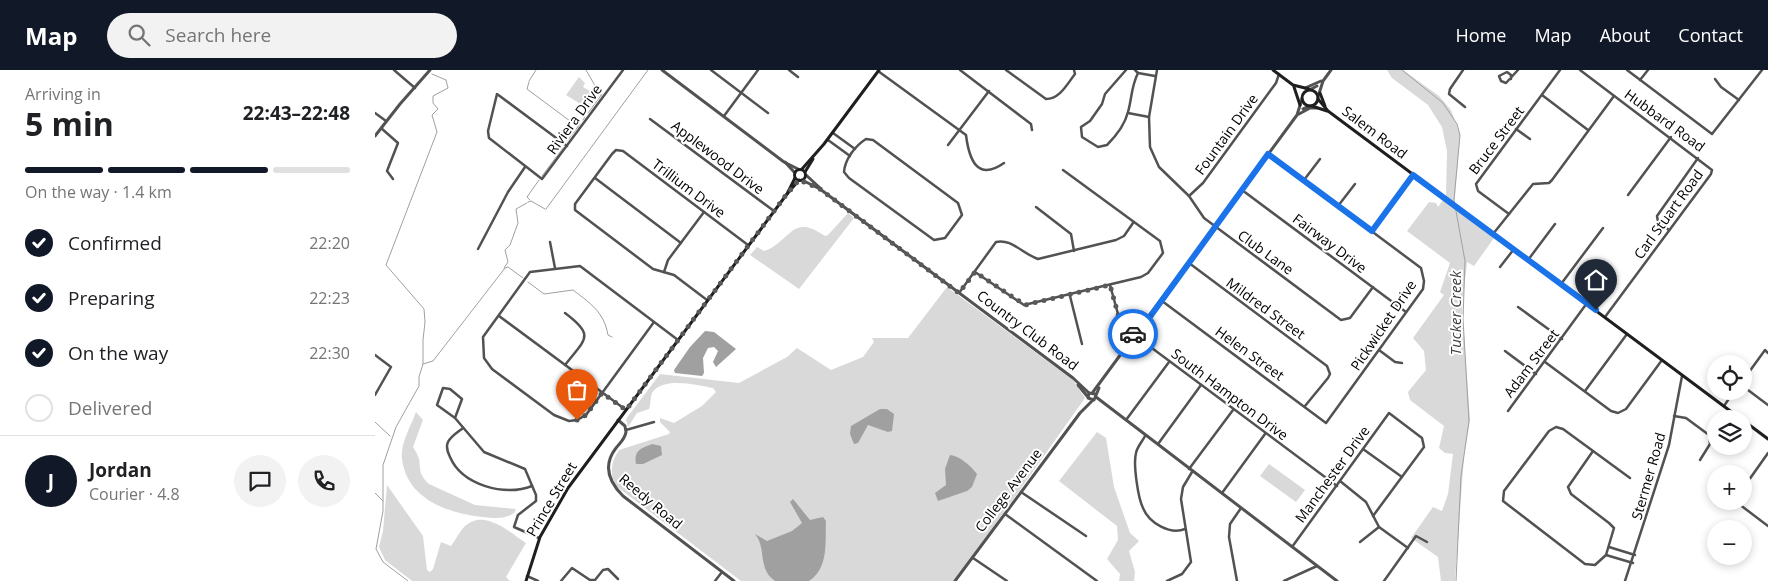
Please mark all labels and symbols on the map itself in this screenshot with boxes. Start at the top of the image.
street label: Riviera Drive [542,80,606,158]
street label: Hubbard Road [1621,84,1709,156]
street label: Fountain Drive [1190,90,1262,178]
street label: Salem Road [1339,101,1411,163]
street label: Bruce Street [1464,102,1528,178]
street label: Applewood Drive [668,116,768,198]
street label: Trillium Drive [649,154,730,222]
street label: Carl Stuart Road [1629,165,1707,263]
street label: Fairway Drive [1289,209,1371,277]
street label: Club Lane [1234,225,1298,279]
pin [1575,259,1617,310]
water label: Tucker Creek [1445,270,1465,355]
street label: Mildred Street [1223,273,1309,343]
street label: Pickwicket Drive [1346,276,1420,374]
street label: Country Club Road [973,286,1083,374]
courier [1108,309,1158,359]
street label: Helen Street [1212,322,1288,384]
street label: Adam Street [1499,325,1563,401]
street label: South Hampton Drive [1168,344,1292,444]
pin [556,369,598,420]
street label: Manchester Drive [1290,422,1374,526]
street label: Stermer Road [1626,430,1670,522]
street label: College Avenue [970,444,1046,536]
street label: Prince Street [521,458,581,540]
street label: Reedy Road [615,469,687,533]

